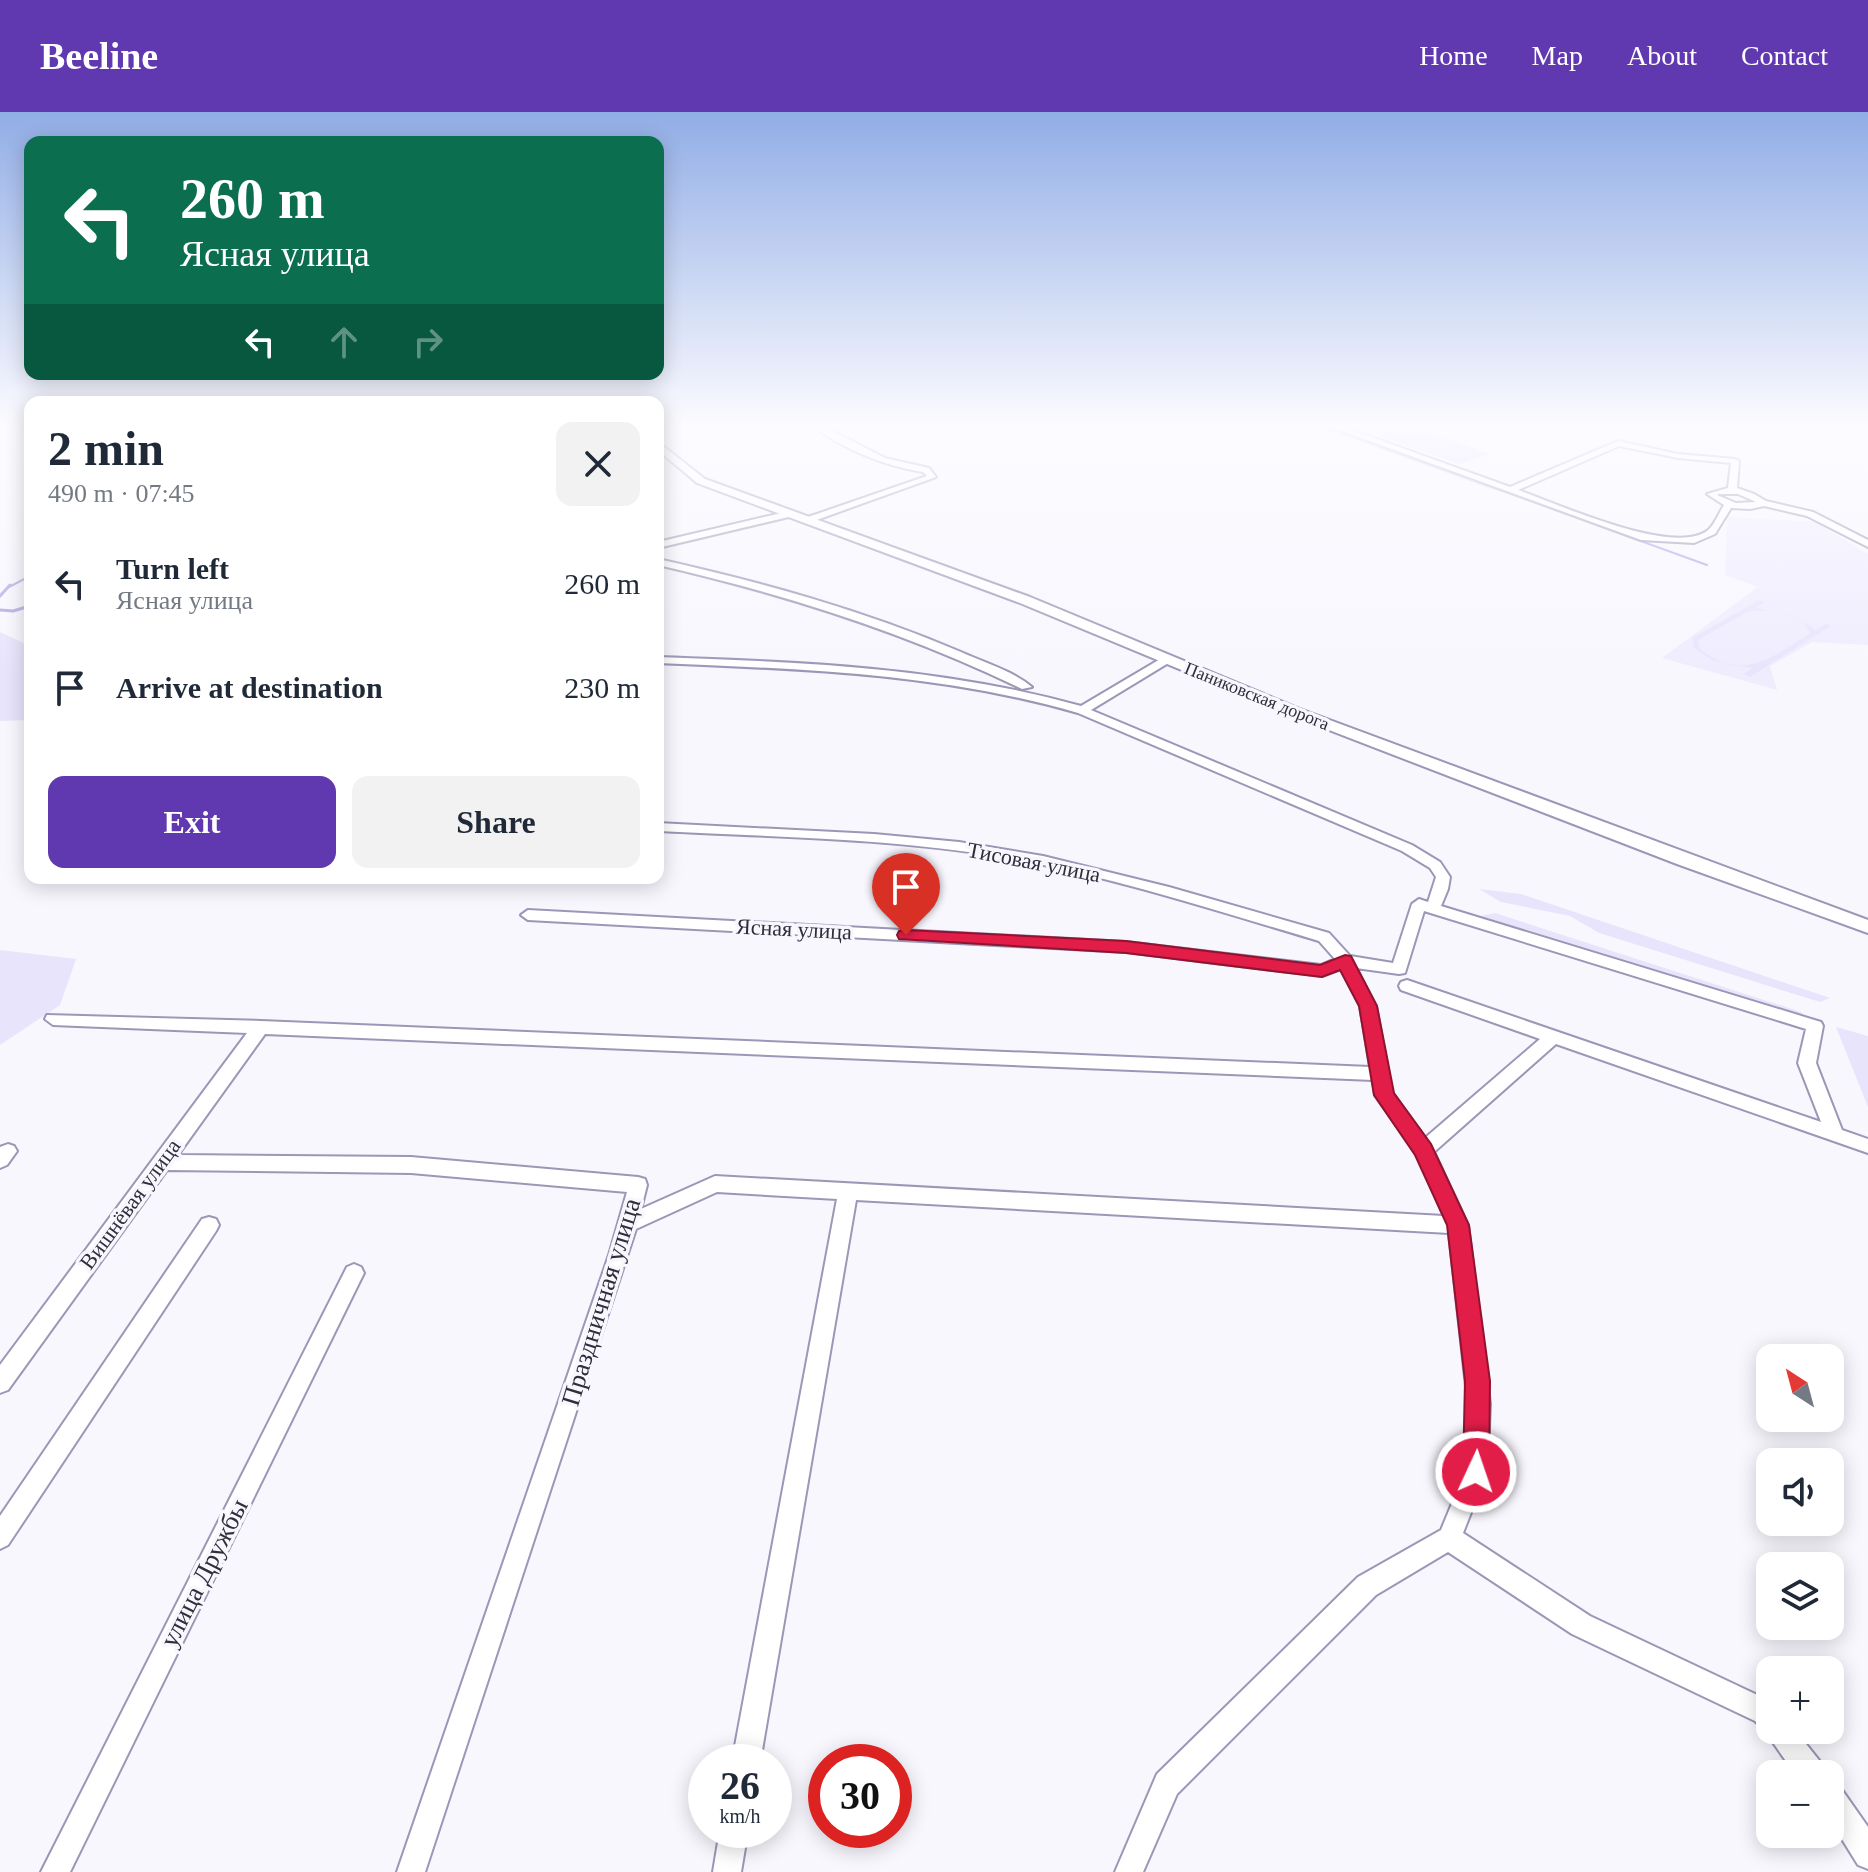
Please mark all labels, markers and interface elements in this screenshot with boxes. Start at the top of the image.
text: Beeline [40,35,158,77]
text: Home [1419,40,1488,71]
text: Map [1532,40,1583,71]
text: About [1627,40,1697,71]
text: Contact [1741,40,1828,71]
icon: left [48,168,152,272]
text: 260 m [180,168,325,230]
text: Ясная улица [180,234,370,274]
icon: left [238,320,282,364]
icon: ahead [322,320,366,364]
icon: right [406,320,450,364]
text: 2 min [48,422,164,475]
button: close [556,422,640,506]
text: 490 m · 07:45 [48,479,195,508]
text: Turn left [116,552,229,585]
icon: left [48,562,92,606]
text: 260 m [564,567,640,600]
text: Ясная улица [116,586,253,615]
street label: Паниковская дорога [1182,658,1332,734]
icon: arrive [48,666,92,710]
text: Arrive at destination [116,671,383,704]
text: 230 m [564,671,640,704]
button: Exit [48,776,336,868]
button: Share [352,776,640,868]
street label: Тисовая улица [965,837,1103,887]
pin [872,853,940,935]
icon: arrive [884,865,928,909]
street label: Ясная улица [735,913,853,945]
street label: Вишнёвая улица [74,1134,186,1274]
street label: Праздничная улица [556,1194,646,1409]
north arrow [1756,1344,1844,1432]
map controls [1756,1344,1844,1848]
position arrow [1434,1430,1518,1514]
button: sound [1756,1448,1844,1536]
street label: улица Дружбы [154,1494,254,1652]
button: layers [1756,1552,1844,1640]
button: + [1756,1656,1844,1744]
speed limit sign: 30 [808,1744,912,1848]
button: − [1756,1760,1844,1848]
text: 26 [720,1763,760,1808]
text: km/h [719,1805,761,1827]

